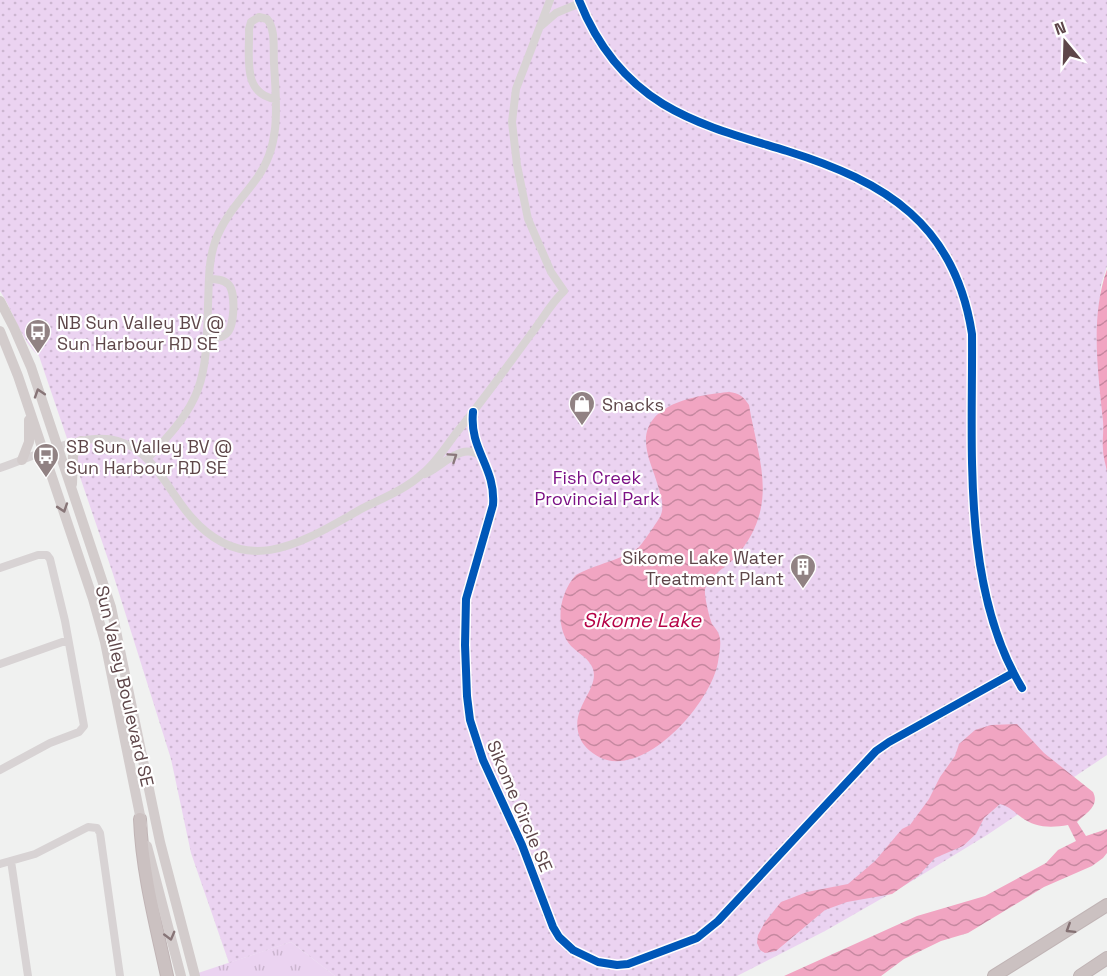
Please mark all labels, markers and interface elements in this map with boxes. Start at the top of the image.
north arrow [1035,12,1095,72]
text: N [1052,17,1069,40]
place label: NB Sun Valley BV @ Sun Harbour RD SE [57,311,224,355]
bus stop icon: NB Sun Valley BV @ Sun Harbour RD SE [23,317,53,355]
one-way arrow [33,388,46,399]
shop icon: Snacks [567,389,597,427]
place label: Snacks [602,393,664,416]
place label: SB Sun Valley BV @ Sun Harbour RD SE [66,435,233,479]
bus stop icon: SB Sun Valley BV @ Sun Harbour RD SE [31,441,61,479]
one-way arrow [446,453,457,464]
park label: Fish Creek Provincial Park [534,466,660,510]
one-way arrow [55,502,68,513]
place label: Sikome Lake Water Treatment Plant [622,546,784,590]
building icon: Sikome Lake Water Treatment Plant [788,552,818,590]
street label: Sun Valley Boulevard SE [91,583,159,789]
water label: Sikome Lake [583,607,702,633]
street label: Sikome Circle SE [482,737,558,875]
one-way arrow [1066,922,1077,933]
one-way arrow [162,931,175,941]

